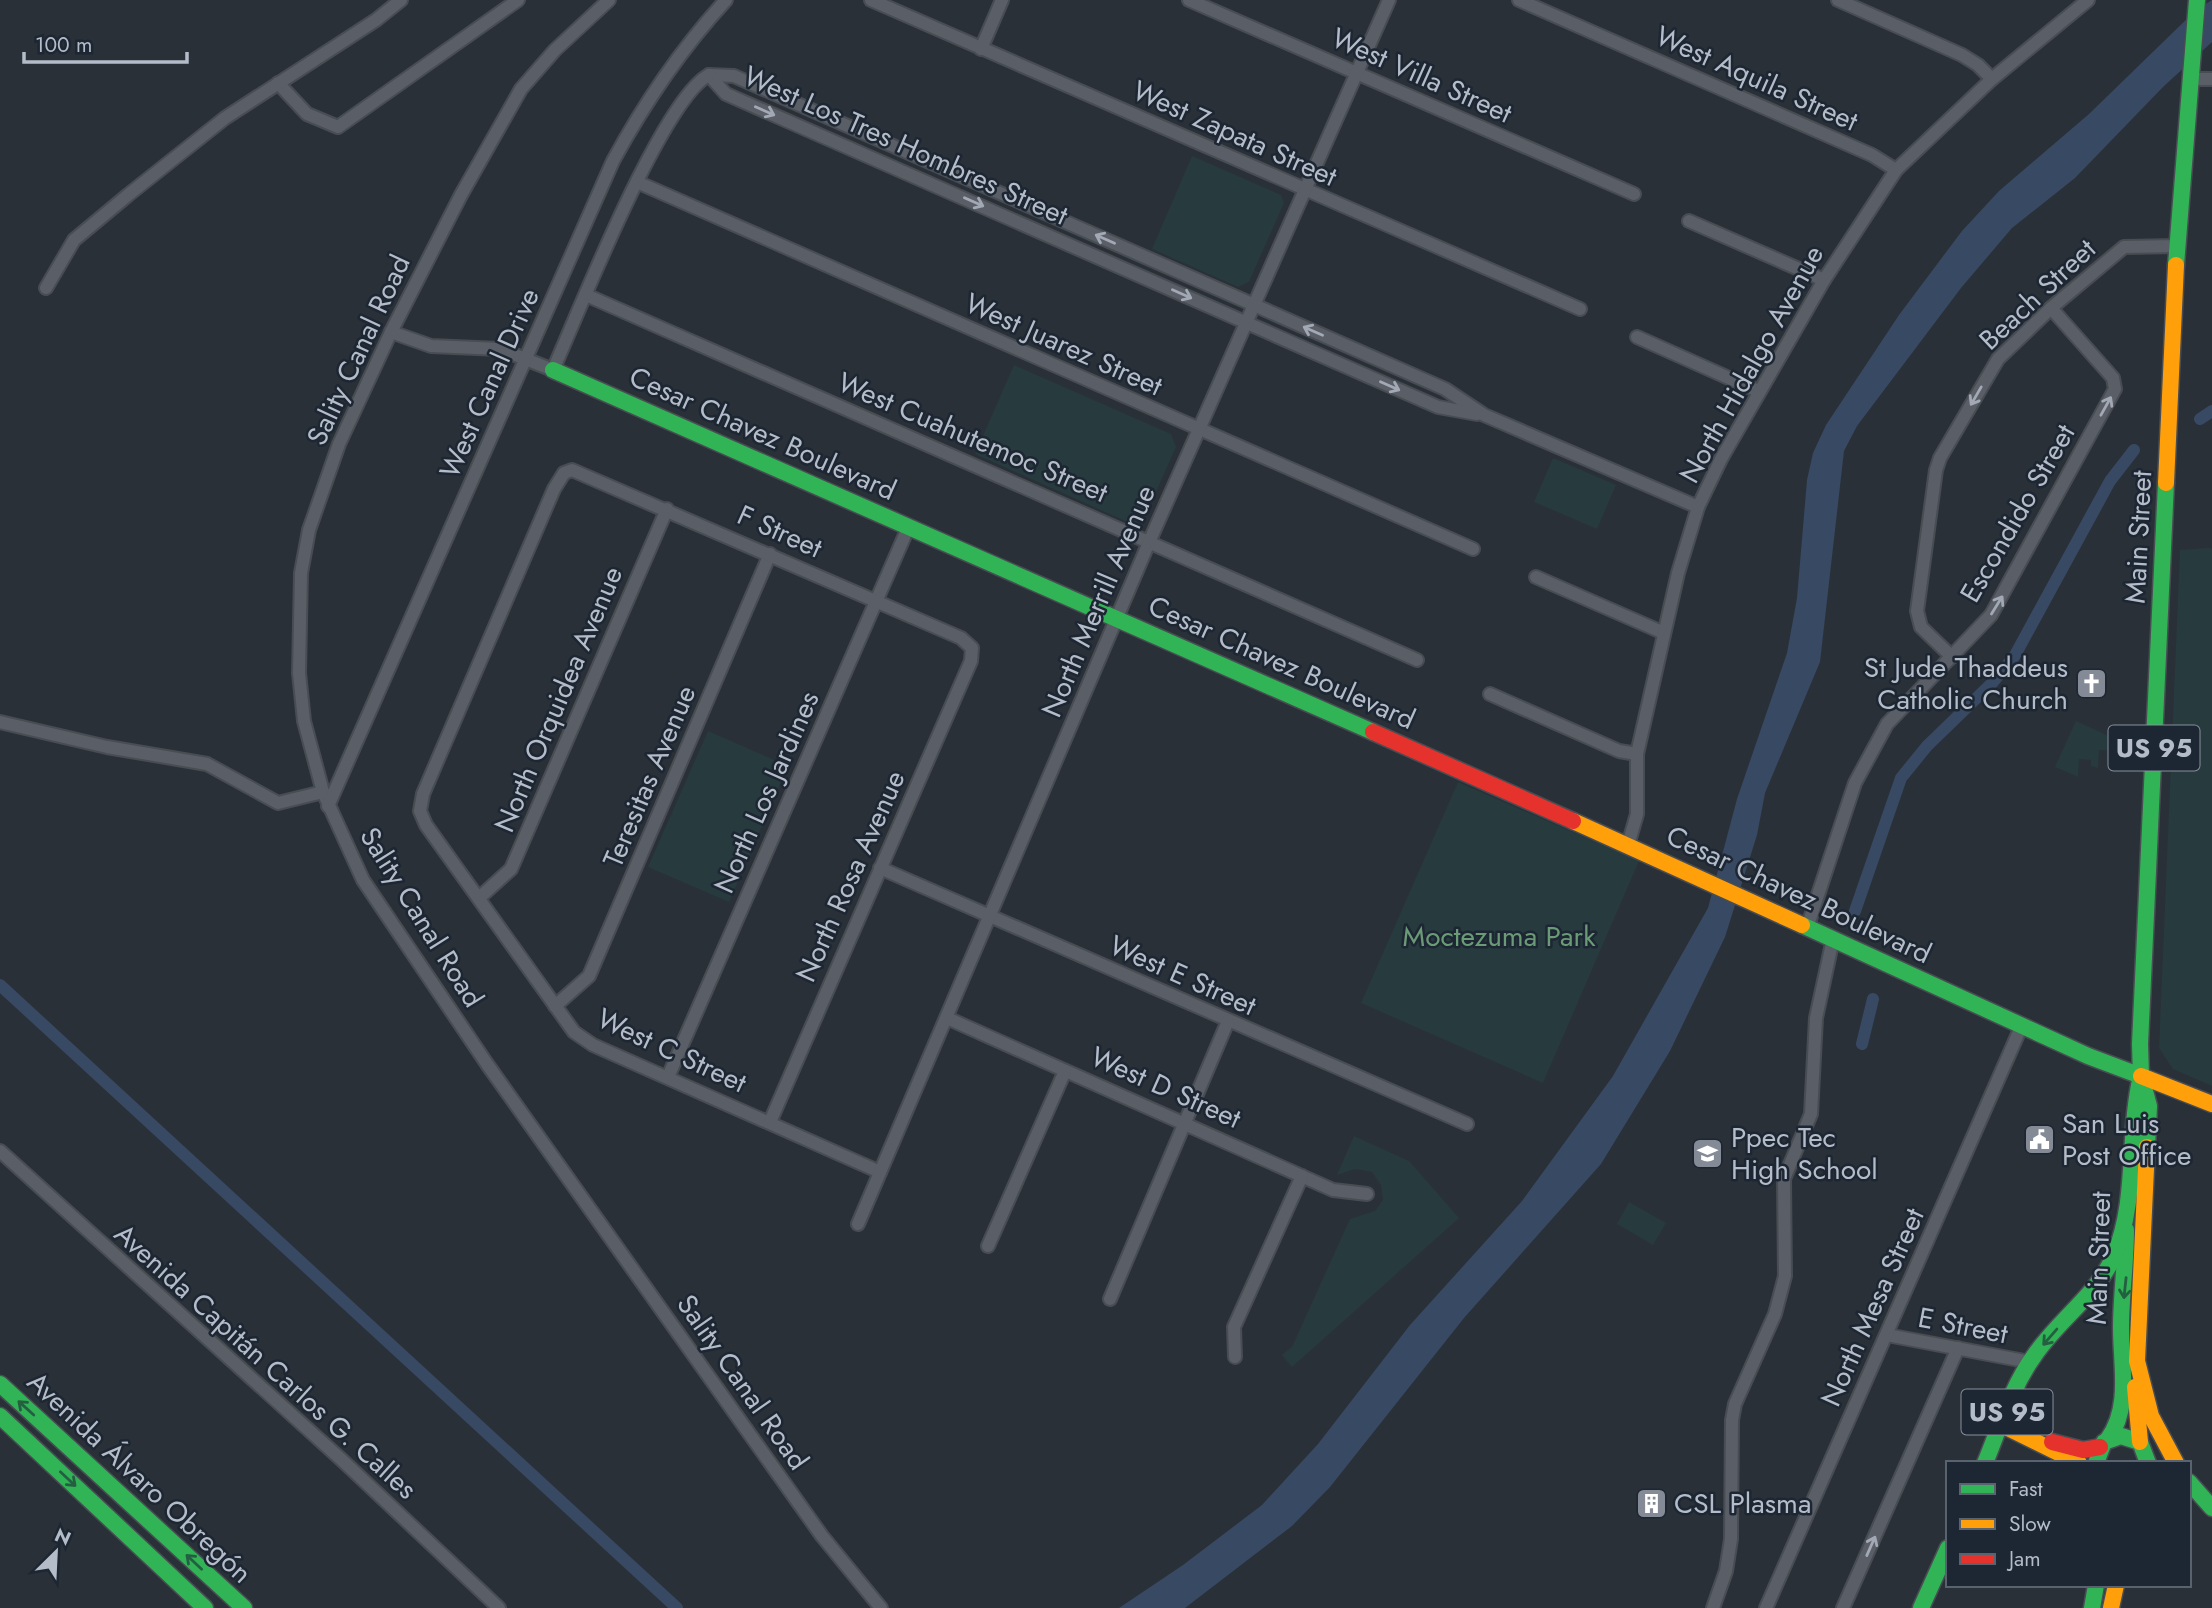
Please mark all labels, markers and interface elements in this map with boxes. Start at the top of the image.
street label: West Aquila Street [1649,15,1865,142]
street label: West Villa Street [1325,17,1519,134]
scale bar [24,21,187,65]
text: 100 m [35,30,92,60]
street label: West Los Tres Hombres Street [737,55,1075,236]
street label: West Zapata Street [1126,70,1344,197]
one-way arrow [754,105,776,118]
one-way arrow [962,197,984,210]
street label: Beach Street [1970,229,2105,359]
one-way arrow [1095,232,1116,245]
street label: North Hidalgo Avenue [1669,238,1834,491]
street label: Sality Canal Road [296,248,421,452]
street label: West Canal Drive [429,282,550,485]
street label: West Juarez Street [958,283,1169,407]
one-way arrow [1171,288,1192,301]
one-way arrow [1303,324,1325,337]
street label: Cesar Chavez Boulevard [623,356,903,511]
street label: West Cuahutemoc Street [831,362,1115,513]
one-way arrow [1379,380,1400,393]
one-way arrow [1969,386,1983,406]
one-way arrow [2100,396,2114,417]
street label: Escondido Street [1950,416,2085,610]
street label: Main Street [2115,469,2162,605]
street label: North Merrill Avenue [1031,479,1166,724]
street label: F Street [731,495,829,568]
street label: North Orquidea Avenue [484,560,633,838]
street label: Cesar Chavez Boulevard [1142,585,1422,740]
one-way arrow [1990,596,2004,616]
place label: St Jude Thaddeus Catholic Church [1864,647,2068,720]
church icon: St Jude Thaddeus Catholic Church [2074,666,2108,700]
street label: Teresitas Avenue [593,679,706,873]
street label: North Los Jardines [704,685,829,900]
road number: US 95 [2108,726,2200,770]
street label: North Rosa Avenue [785,764,916,989]
street label: Cesar Chavez Boulevard [1660,815,1938,974]
street label: Sality Canal Road [350,819,494,1015]
park label: Moctezuma Park [1403,916,1596,957]
street label: West E Street [1103,925,1263,1026]
street label: West C Street [590,998,754,1103]
street label: West D Street [1084,1036,1248,1139]
place label: San Luis Post Office [2062,1103,2191,1176]
place label: Ppec Tec High School [1731,1117,1878,1190]
public building icon: San Luis Post Office [2022,1122,2056,1156]
school or university icon: Ppec Tec High School [1691,1136,1725,1170]
street label: Main Street [2076,1190,2121,1325]
street label: North Mesa Street [1810,1201,1935,1413]
street label: Avenida Capitán Carlos G. Calles [105,1214,426,1509]
one-way arrow [2118,1276,2131,1299]
street label: Sality Canal Road [667,1286,818,1478]
street label: E Street [1915,1297,2012,1354]
one-way arrow [2042,1328,2058,1346]
street label: Avenida Álvaro Obregón [18,1362,261,1593]
road number: US 95 [1962,1390,2052,1434]
one-way arrow [17,1400,35,1416]
legend [1946,1461,2191,1587]
one-way arrow [59,1471,76,1488]
text: Fast [2009,1474,2042,1504]
place label: CSL Plasma [1674,1483,1811,1524]
building icon: CSL Plasma [1634,1486,1668,1520]
text: Slow [2009,1509,2051,1539]
north arrow [21,1517,91,1587]
text: N [50,1522,75,1552]
one-way arrow [1865,1535,1878,1557]
text: Jam [2006,1544,2041,1574]
one-way arrow [186,1553,203,1570]

